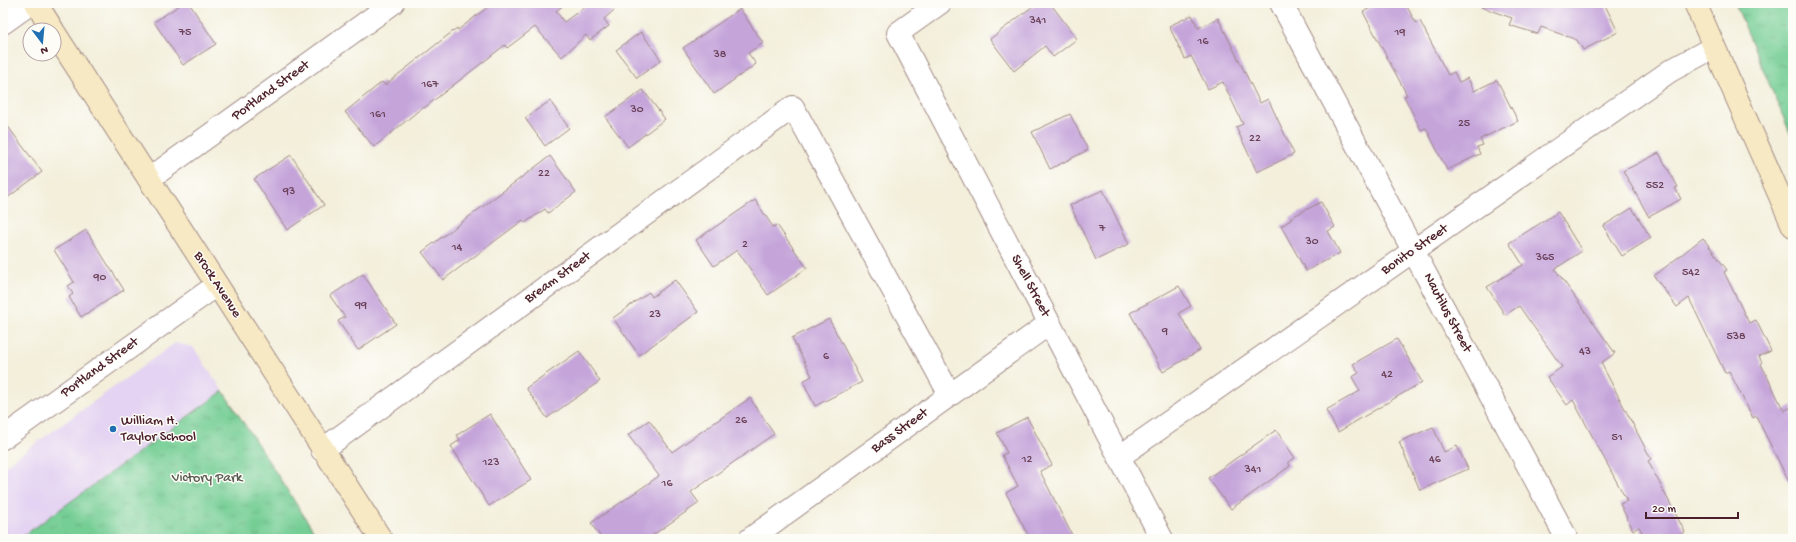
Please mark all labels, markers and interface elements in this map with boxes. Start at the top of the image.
house number: 341 [1029,14,1047,28]
north arrow [22,22,62,62]
house number: 75 [178,26,191,40]
house number: 19 [1394,26,1405,40]
house number: 16 [1197,35,1209,49]
text: N [39,43,49,56]
house number: 38 [713,48,727,62]
street label: Portland Street [228,56,314,126]
house number: 167 [420,78,439,92]
house number: 30 [629,103,644,117]
house number: 161 [369,108,386,122]
house number: 25 [1458,117,1470,131]
house number: 22 [1249,132,1261,146]
house number: 22 [538,167,550,181]
house number: 552 [1646,179,1664,193]
house number: 93 [282,185,295,199]
street label: Bonito Street [1377,220,1453,280]
house number: 7 [1098,222,1106,236]
house number: 30 [1304,235,1319,249]
house number: 2 [742,238,748,252]
house number: 14 [451,241,463,255]
street label: Brock Avenue [189,248,245,322]
street label: Bream Street [521,248,595,308]
house number: 365 [1535,251,1554,265]
street label: Shell Street [1007,252,1054,321]
house number: 542 [1682,266,1700,280]
street label: Nautilus Street [1419,270,1476,357]
house number: 90 [93,271,107,285]
house number: 99 [354,299,367,313]
house number: 23 [649,308,661,322]
house number: 9 [1161,325,1168,339]
house number: 538 [1726,330,1746,344]
street label: Portland Street [57,333,143,403]
house number: 43 [1579,345,1591,359]
house number: 6 [823,350,830,364]
house number: 42 [1381,368,1393,382]
street label: Bass Street [868,404,933,458]
place label: William H. Taylor School [120,413,196,446]
house number: 26 [735,414,748,428]
marker: William H. Taylor School [108,424,118,434]
house number: 51 [1611,431,1623,445]
house number: 12 [1021,453,1032,467]
house number: 46 [1429,453,1442,467]
house number: 123 [482,456,499,470]
house number: 341 [1244,463,1262,477]
park label: Victory Park [171,470,244,487]
house number: 16 [661,477,673,491]
scale bar [1646,494,1738,520]
text: 20 m [1652,503,1677,517]

